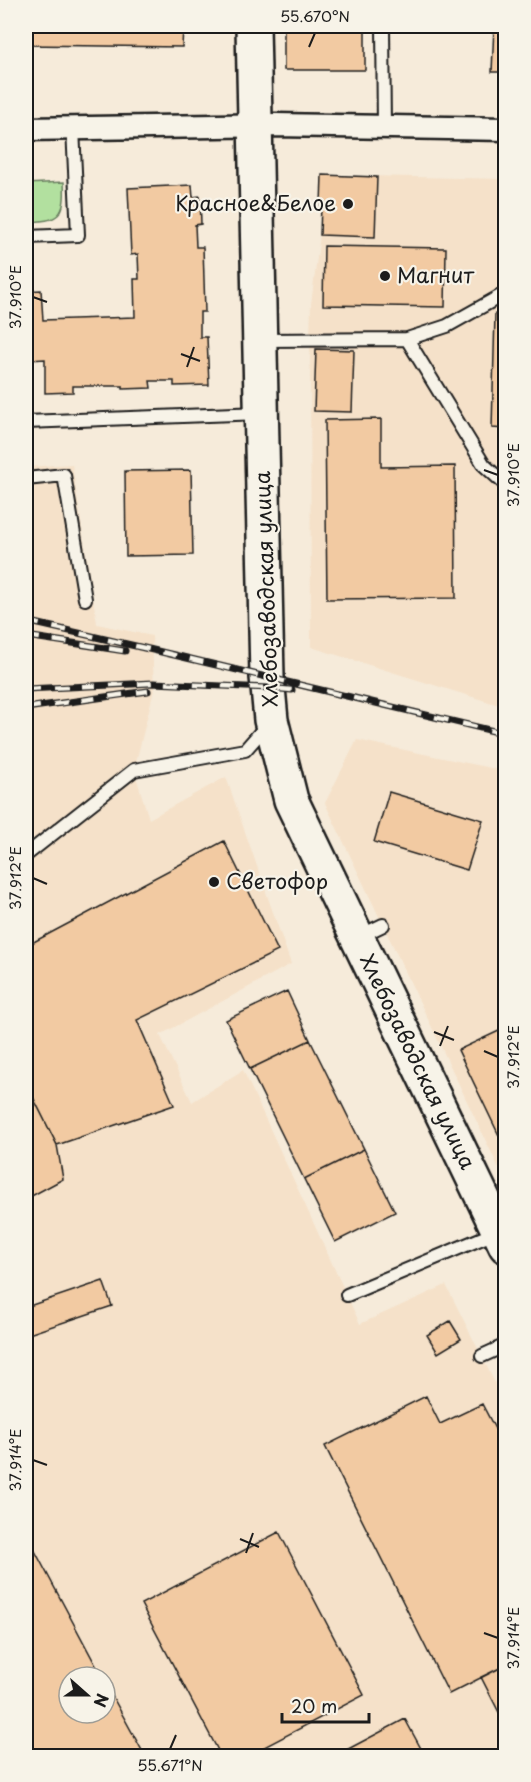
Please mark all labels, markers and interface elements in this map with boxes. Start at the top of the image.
text: 55.670°N [280,4,350,27]
place label: Красное&Белое [175,186,336,218]
marker: Красное&Белое [341,197,355,211]
place label: Магнит [397,258,474,290]
text: 37.910°E [3,265,26,329]
marker: Магнит [378,269,392,283]
text: 37.910°E [501,443,524,507]
street label: Хлебозаводская улица [245,470,285,708]
text: 37.912°E [3,846,26,910]
place label: Светофор [226,864,328,896]
marker: Светофор [207,875,221,889]
street label: Хлебозаводская улица [353,948,485,1175]
text: 37.912°E [501,1025,524,1089]
text: 37.914°E [3,1428,26,1492]
text: 37.914°E [501,1606,524,1670]
north arrow [57,1665,117,1725]
scale bar [282,1686,369,1724]
text: N [88,1691,115,1711]
text: 20 m [291,1692,337,1719]
text: 55.671°N [137,1753,203,1776]

